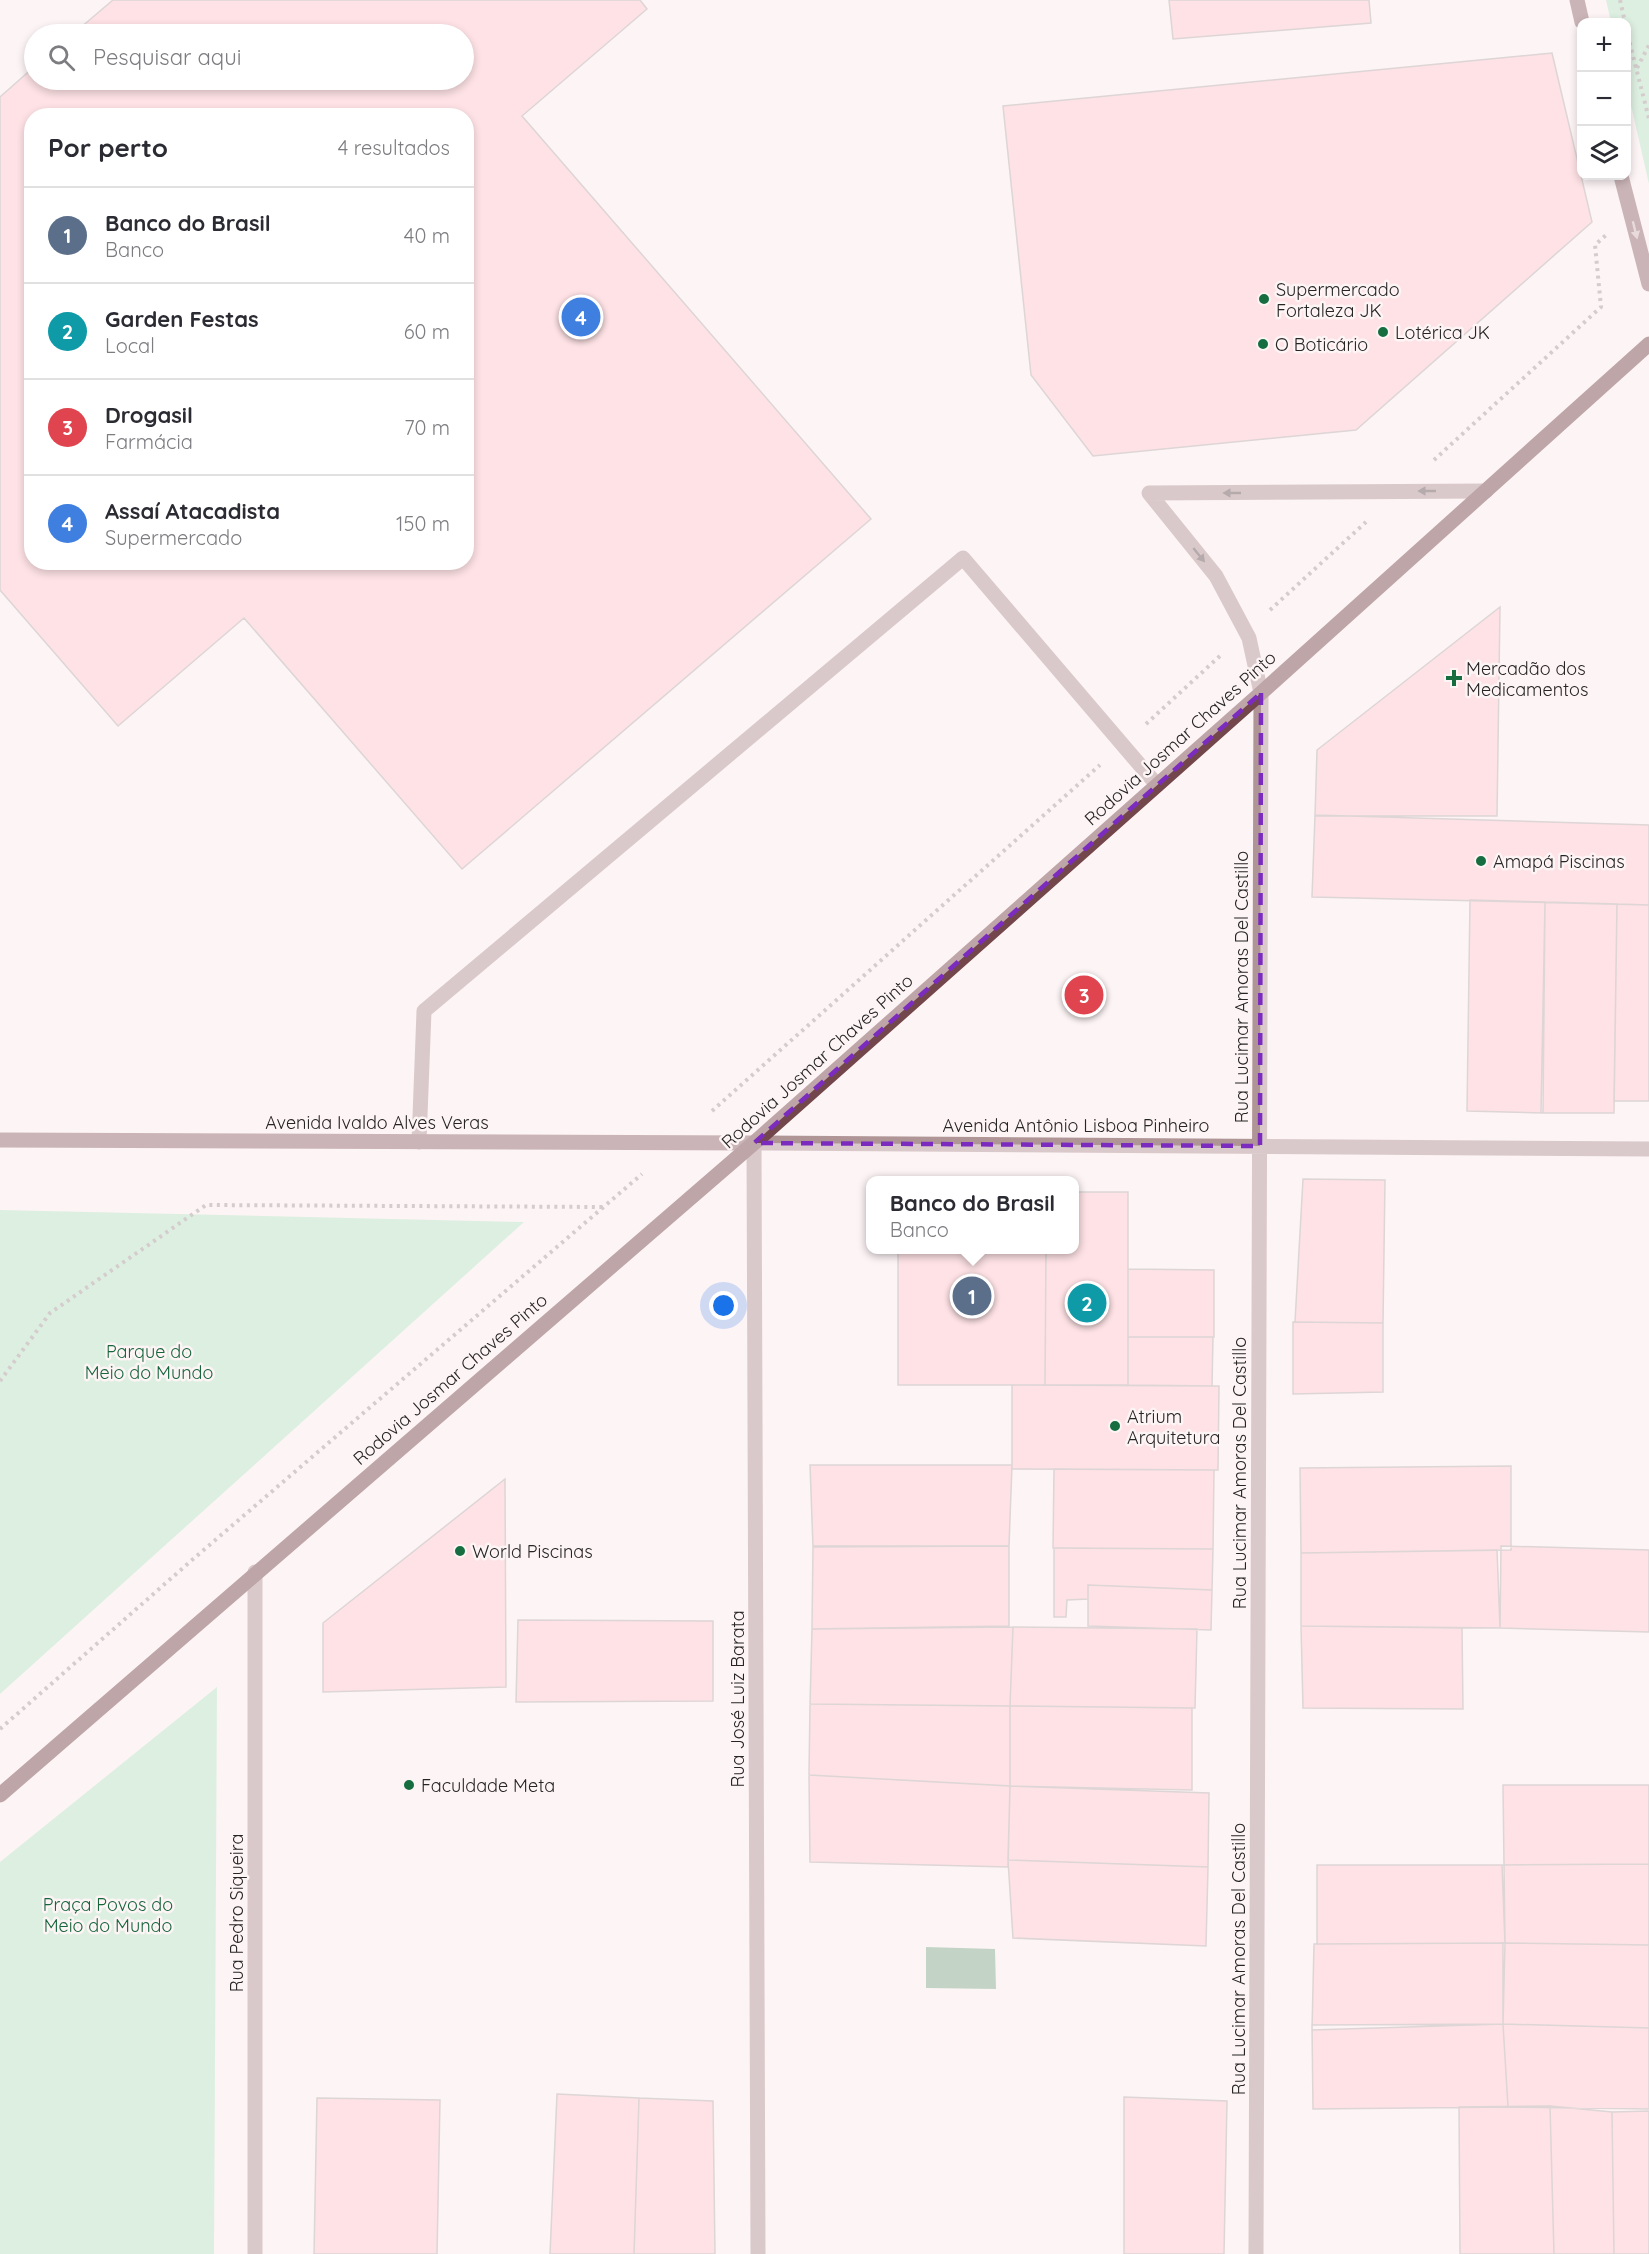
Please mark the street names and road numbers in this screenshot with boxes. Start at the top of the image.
street label: Rodovia Josmar Chaves Pinto [1079,646,1281,830]
street label: Rua Lucimar Amoras Del Castillo [1230,851,1253,1123]
street label: Rodovia Josmar Chaves Pinto [716,969,918,1153]
street label: Avenida Ivaldo Alves Veras [265,1111,489,1134]
street label: Avenida Antônio Lisboa Pinheiro [943,1114,1209,1137]
street label: Rodovia Josmar Chaves Pinto [348,1288,552,1470]
street label: Rua Lucimar Amoras Del Castillo [1228,1337,1251,1609]
street label: Rua José Luiz Barata [726,1610,749,1788]
street label: Rua Lucimar Amoras Del Castillo [1227,1823,1250,2095]
street label: Rua Pedro Siqueira [225,1834,248,1992]

